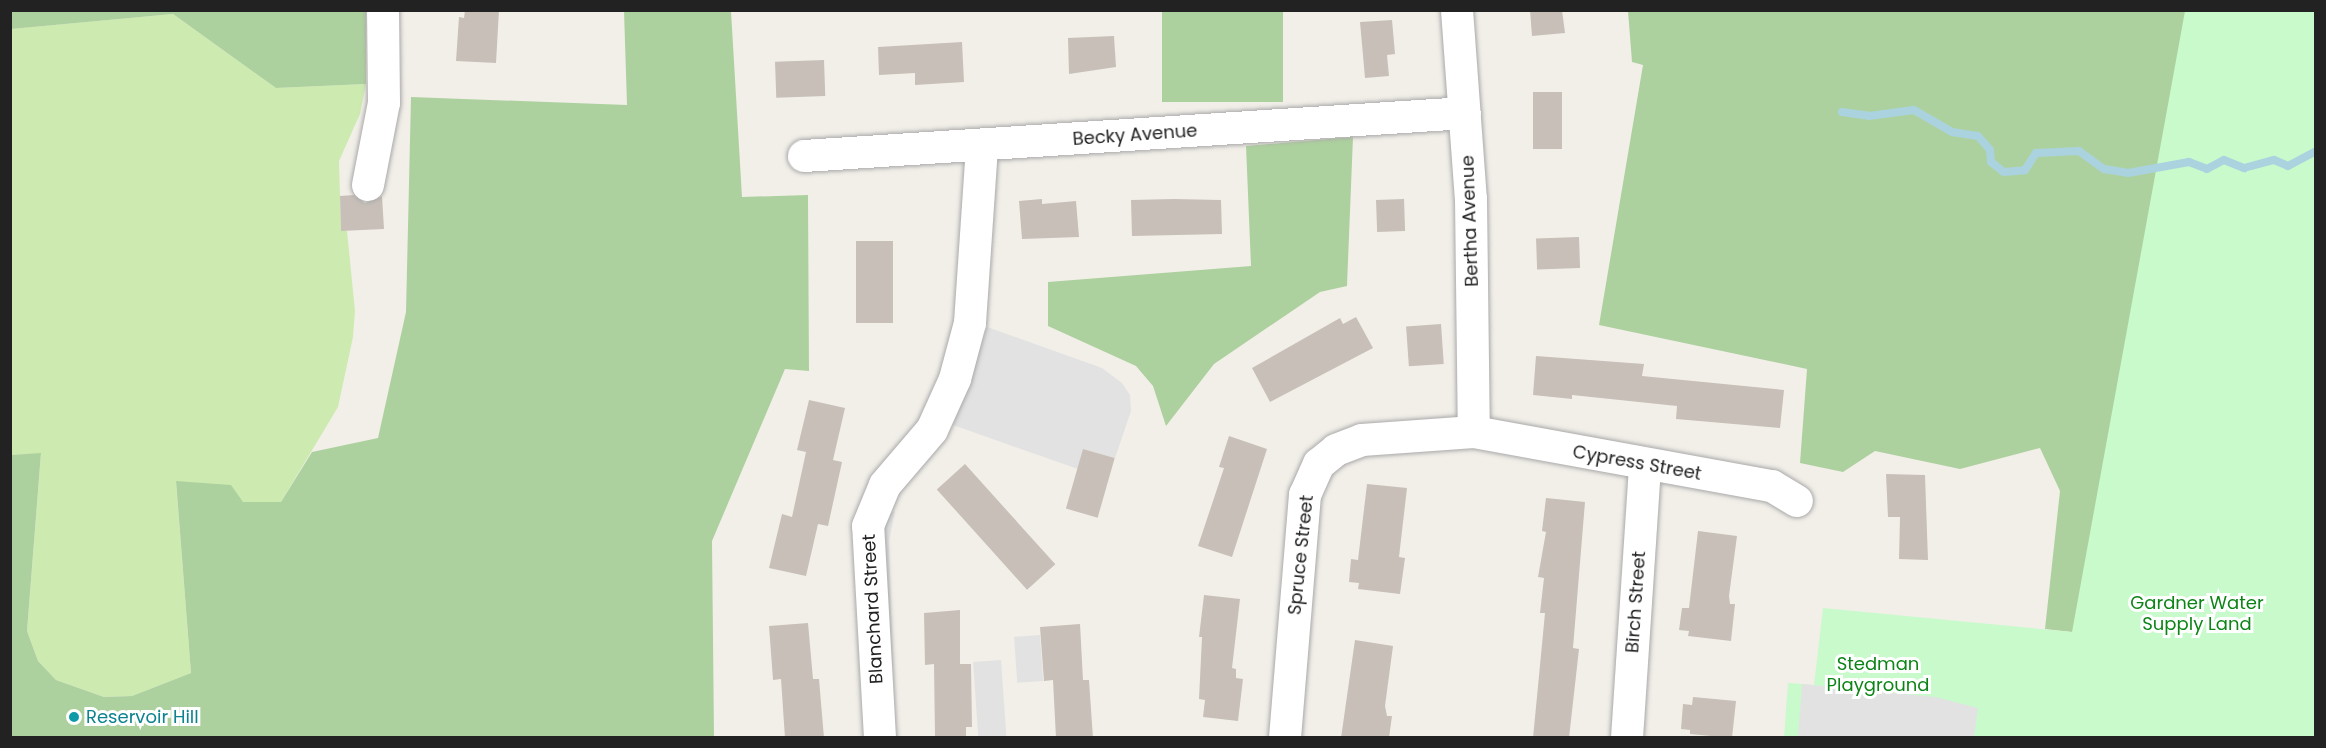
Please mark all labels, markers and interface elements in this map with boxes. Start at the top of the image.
street label: Becky Avenue [1072,120,1198,150]
street label: Bertha Avenue [1457,155,1483,287]
street label: Cypress Street [1571,441,1703,485]
street label: Spruce Street [1284,494,1318,616]
street label: Blanchard Street [858,533,888,685]
street label: Birch Street [1622,550,1650,654]
park label: Gardner Water Supply Land [2130,593,2264,636]
park label: Stedman Playground [1827,654,1929,696]
place label: Reservoir Hill [86,706,199,728]
marker: Reservoir Hill [67,710,81,724]

